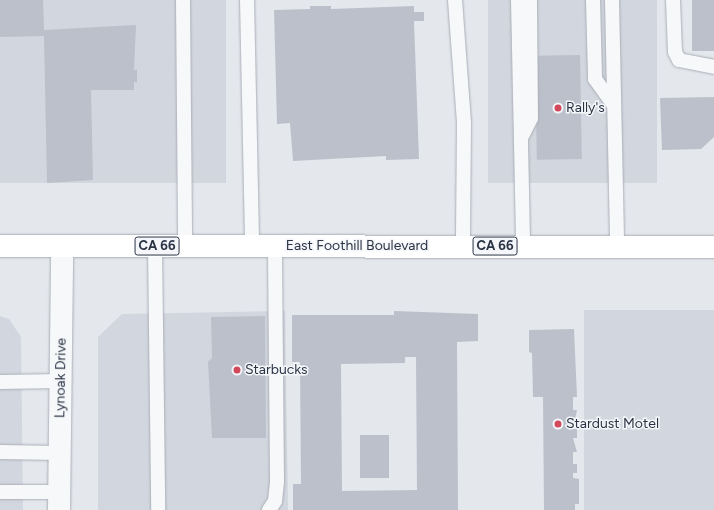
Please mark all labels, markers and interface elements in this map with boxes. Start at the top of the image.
place label: Rally's [566,100,605,116]
marker: Rally's [553,103,563,113]
road number: CA 66 [134,235,180,257]
road number: CA 66 [472,235,518,257]
street label: East Foothill Boulevard [286,238,428,254]
street label: Lynoak Drive [52,338,70,418]
place label: Starbucks [245,362,308,378]
marker: Starbucks [232,365,242,375]
place label: Stardust Motel [566,416,659,432]
marker: Stardust Motel [553,419,563,429]

